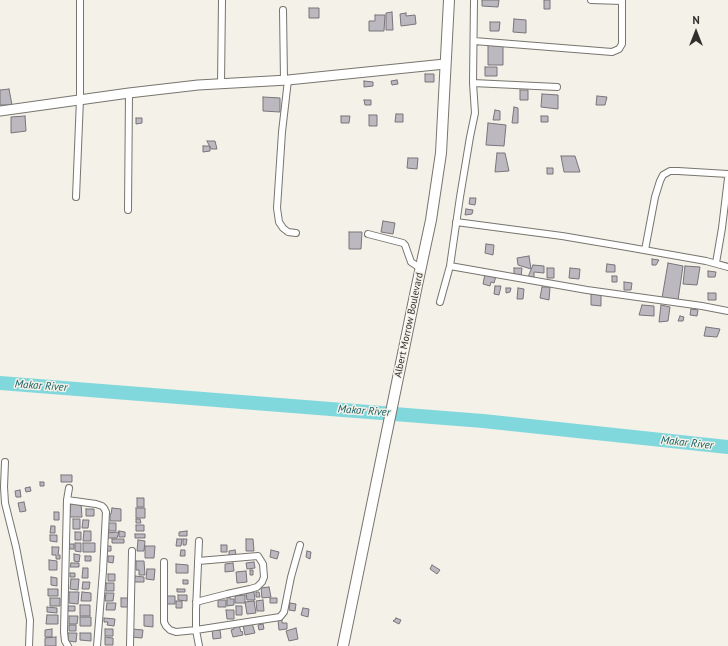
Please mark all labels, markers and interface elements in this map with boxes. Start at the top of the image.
north arrow [676,12,716,52]
text: N [692,13,700,27]
street label: Albert Morrow Boulevard [392,271,426,379]
water label: Makar River [14,378,68,394]
water label: Makar River [337,403,391,419]
water label: Makar River [660,434,714,452]

